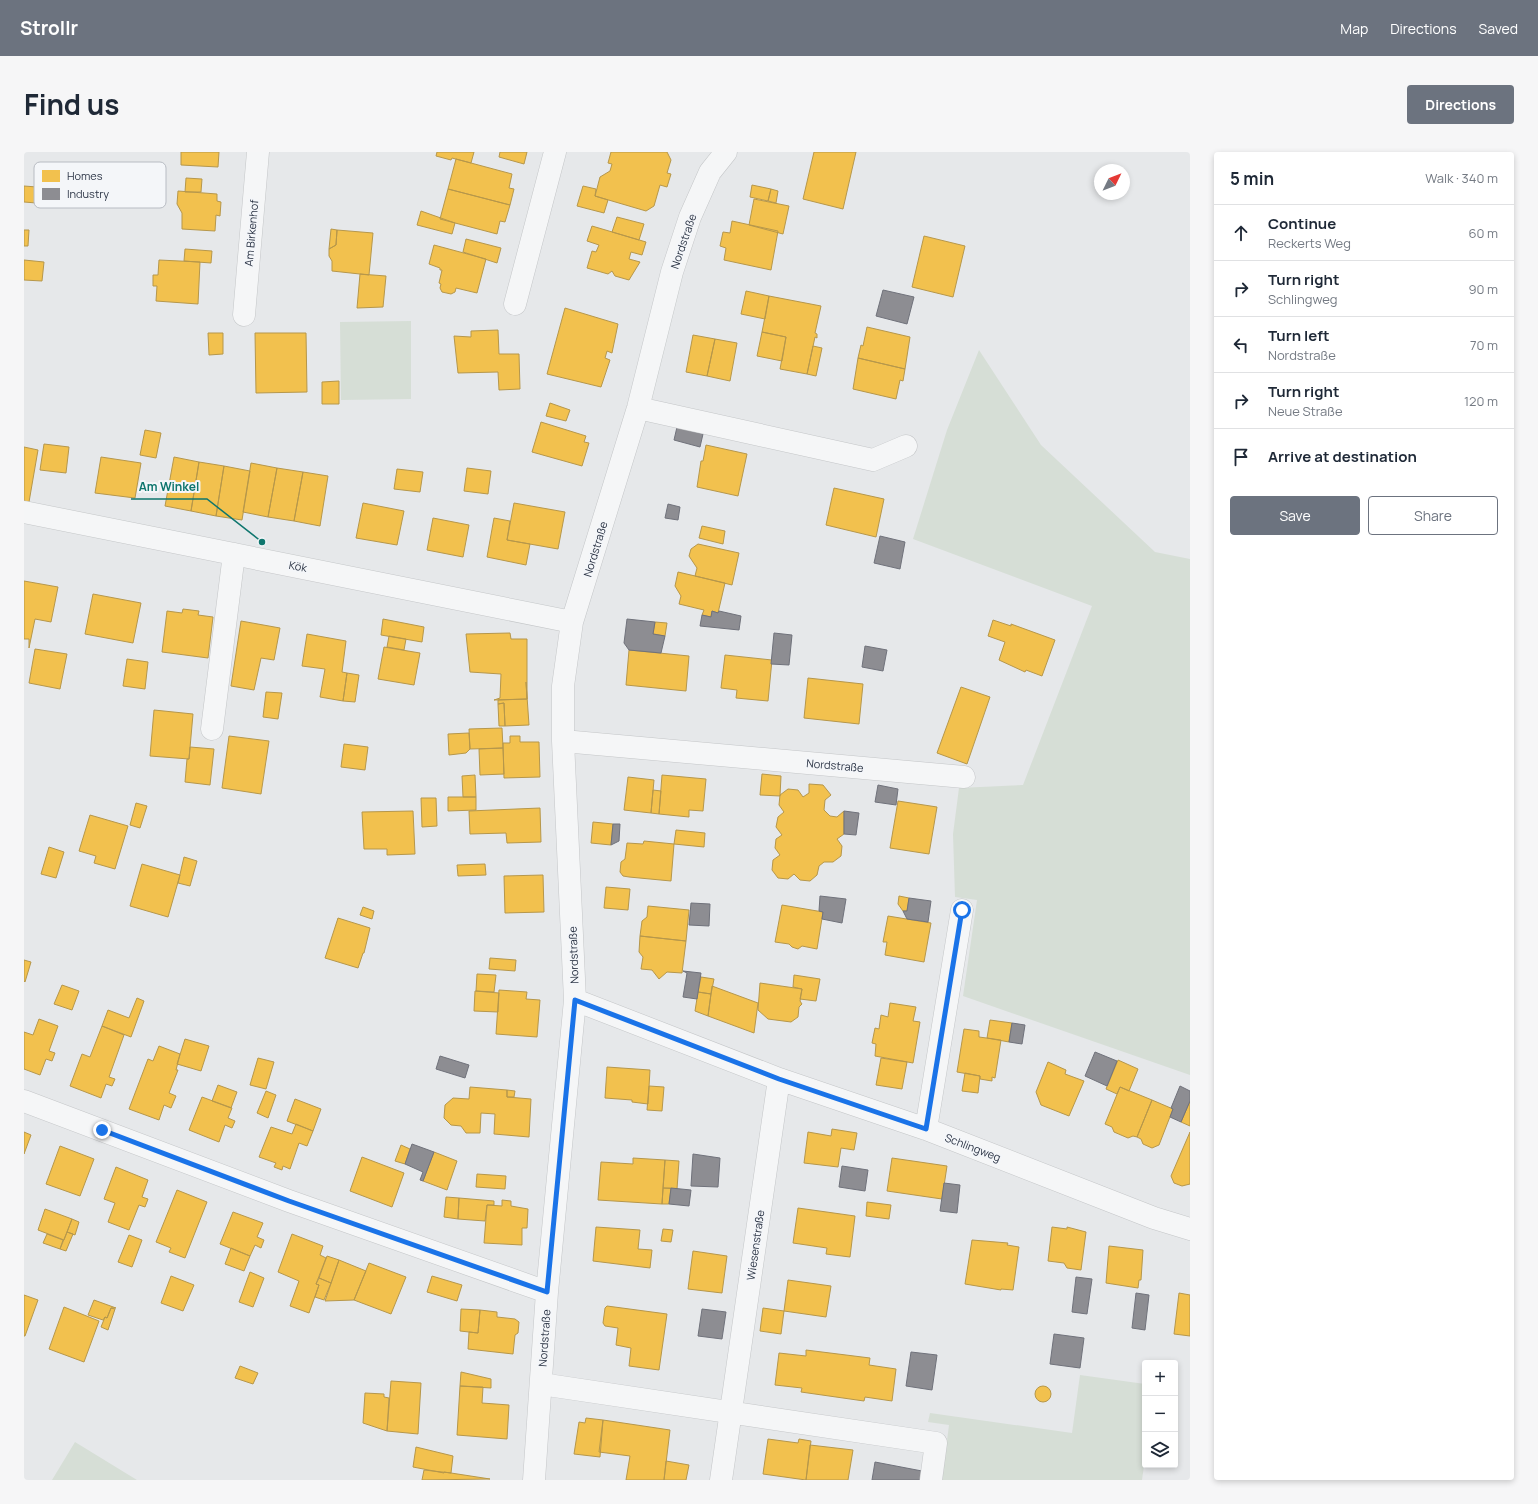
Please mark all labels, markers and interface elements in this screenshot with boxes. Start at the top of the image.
text: Strollr [20,15,78,41]
text: Map [1340,19,1368,38]
text: Directions [1390,19,1457,38]
text: Saved [1479,19,1518,38]
text: Find us [24,85,119,123]
button: Directions [1407,85,1514,124]
legend [34,162,166,208]
north arrow [1094,164,1130,200]
text: 5 min [1230,167,1274,190]
text: Homes [67,168,103,183]
text: Walk · 340 m [1425,169,1498,187]
text: Industry [67,186,109,201]
street label: Am Birkenhof [241,199,261,267]
street label: Nordstraße [667,211,700,271]
text: Continue [1268,213,1336,234]
icon: ahead [1230,222,1252,244]
text: 60 m [1468,224,1498,242]
text: Reckerts Weg [1268,234,1351,252]
text: Turn right [1268,269,1339,290]
icon: right [1230,278,1252,300]
text: 90 m [1468,280,1498,298]
text: Schlingweg [1268,290,1337,308]
text: Turn left [1268,325,1330,346]
icon: left [1230,334,1252,356]
text: 70 m [1470,336,1498,354]
text: Nordstraße [1268,346,1336,364]
text: Turn right [1268,381,1339,402]
icon: right [1230,390,1252,412]
text: 120 m [1464,392,1498,410]
text: Neue Straße [1268,402,1343,420]
icon: arrive [1230,446,1252,468]
text: Arrive at destination [1268,446,1417,467]
callout: Am Winkel [131,475,207,499]
text: Am Winkel [139,478,199,495]
button: Save [1230,496,1360,535]
button: Share [1368,496,1498,535]
street label: Nordstraße [579,519,611,579]
street label: Kök [288,557,309,575]
street label: Nordstraße [806,755,865,775]
route start [953,901,971,919]
street label: Nordstraße [564,925,581,984]
route end [93,1121,111,1139]
street label: Schlingweg [943,1129,1003,1165]
street label: Wiesenstraße [743,1208,767,1281]
street label: Nordstraße [535,1308,554,1367]
map controls [1142,1360,1178,1468]
button: + [1142,1360,1178,1396]
button: − [1142,1396,1178,1432]
button: layers [1142,1432,1178,1468]

